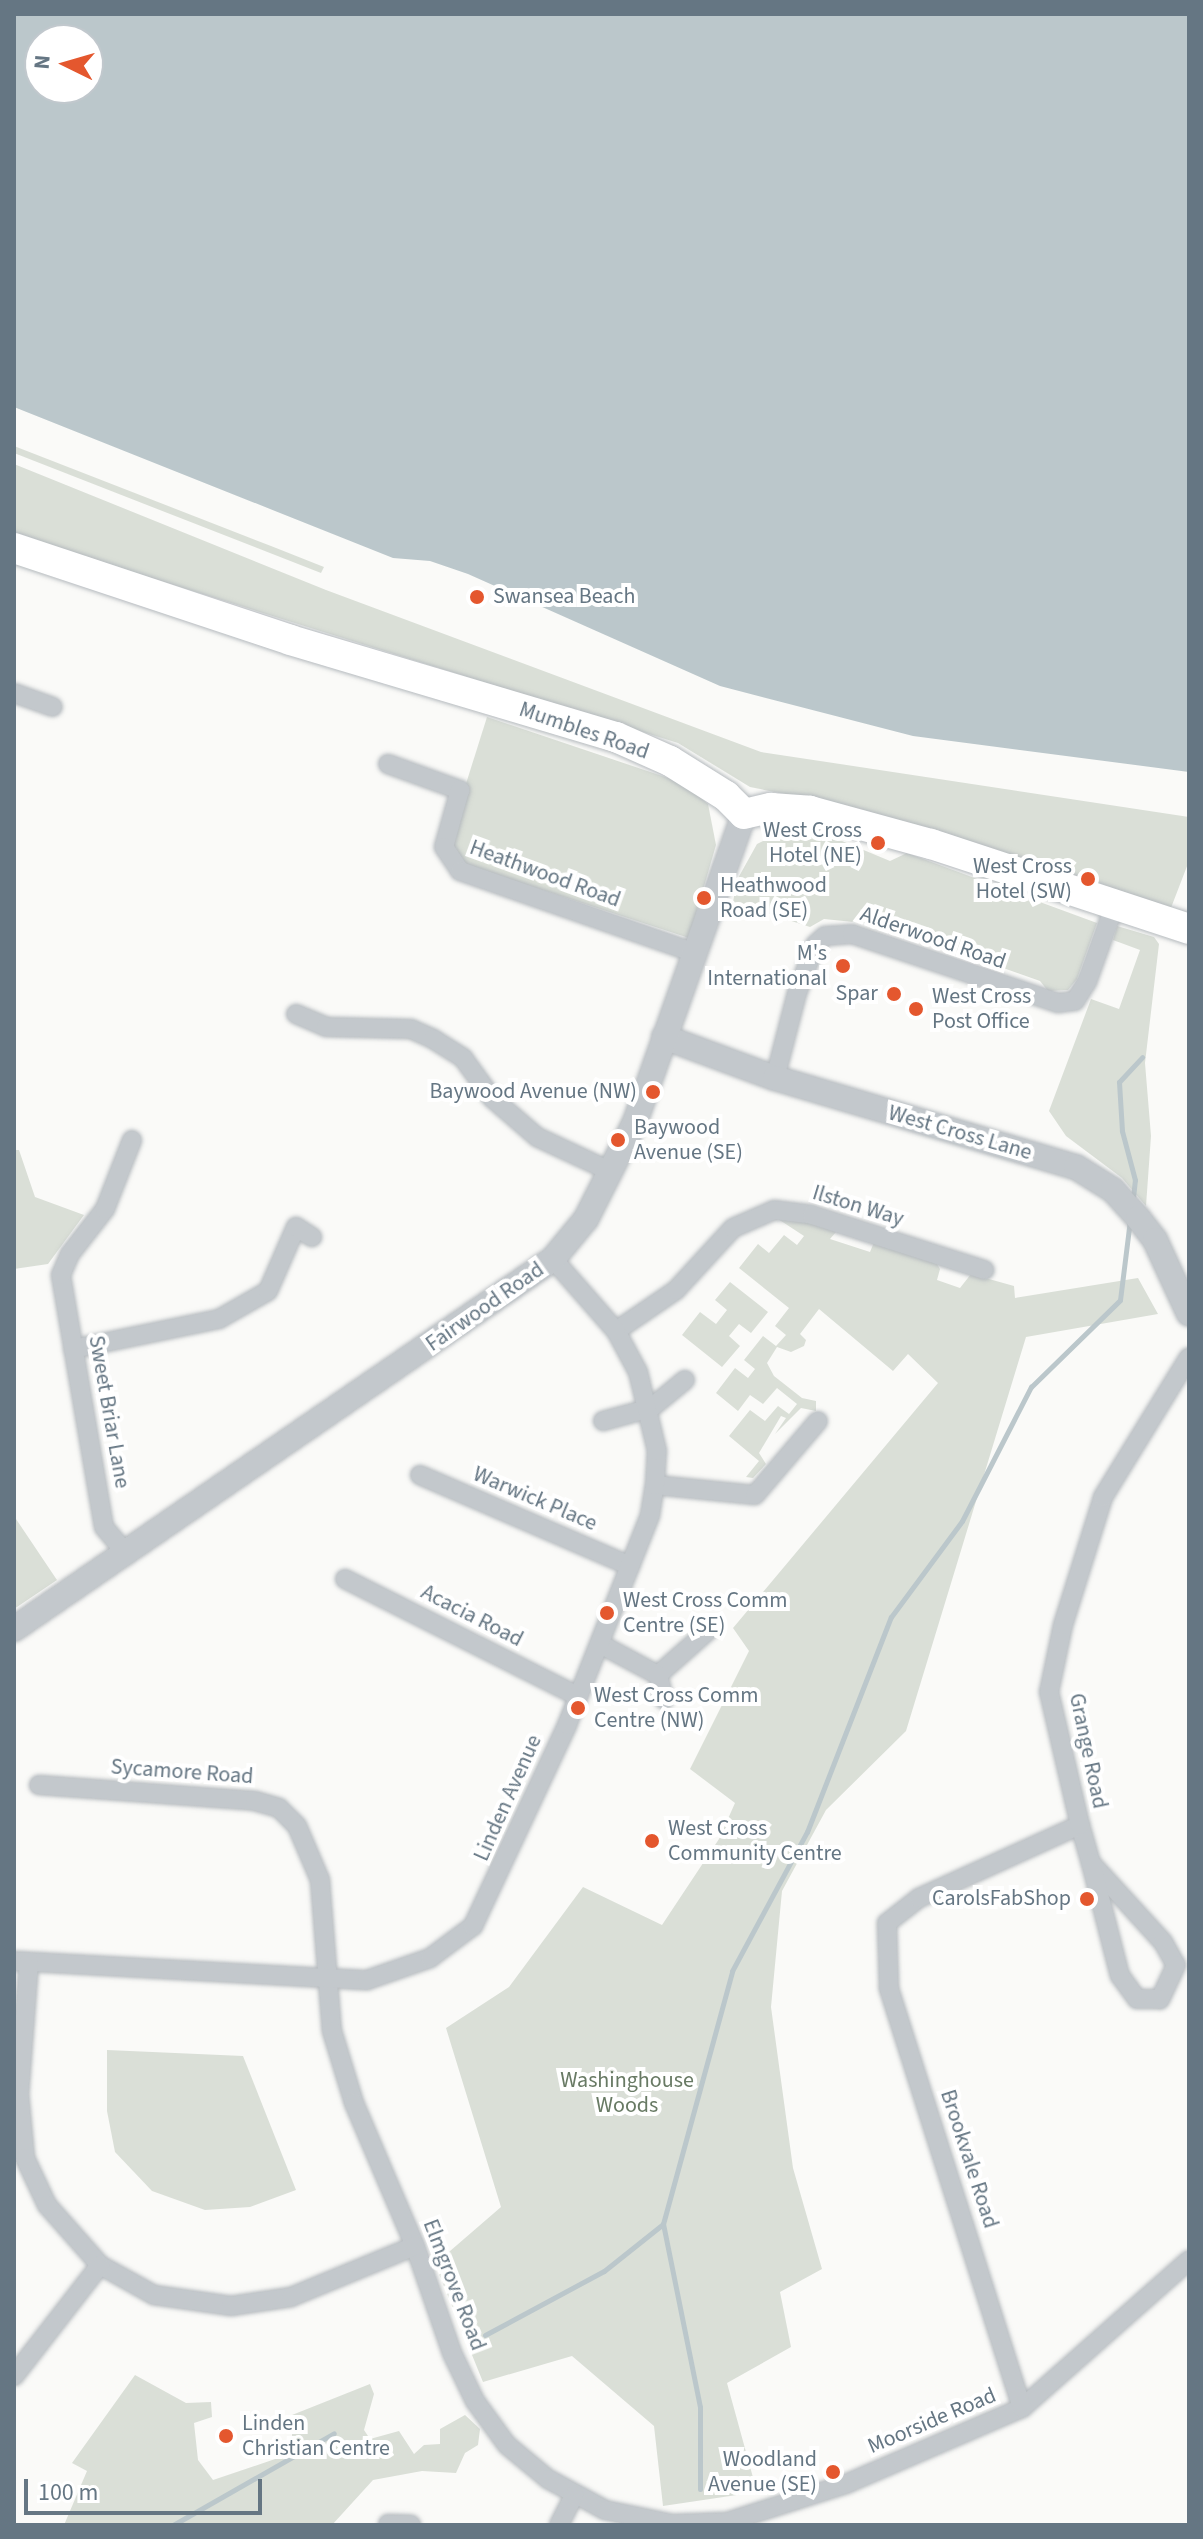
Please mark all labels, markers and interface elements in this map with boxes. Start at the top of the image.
north arrow [24,24,104,104]
text: N [26,53,59,71]
place label: Swansea Beach [493,584,635,610]
marker: Swansea Beach [468,588,486,606]
street label: Mumbles Road [516,696,652,766]
place label: West Cross Hotel (NE) [763,817,862,868]
street label: Heathwood Road [466,834,624,914]
marker: West Cross Hotel (NE) [869,834,887,852]
place label: West Cross Hotel (SW) [973,853,1072,904]
marker: West Cross Hotel (SW) [1079,870,1097,888]
place label: Heathwood Road (SE) [720,872,827,924]
marker: Heathwood Road (SE) [695,889,713,907]
street label: Alderwood Road [857,901,1009,975]
place label: M's International [707,940,827,992]
marker: M's International [834,957,852,975]
place label: Spar [836,981,878,1007]
place label: West Cross Post Office [932,983,1031,1034]
marker: Spar [885,985,903,1003]
marker: West Cross Post Office [907,1000,925,1018]
place label: Baywood Avenue (NW) [429,1079,637,1105]
marker: Baywood Avenue (NW) [644,1083,662,1101]
street label: West Cross Lane [885,1100,1035,1166]
place label: Baywood Avenue (SE) [634,1114,743,1166]
marker: Baywood Avenue (SE) [609,1131,627,1149]
street label: Ilston Way [809,1180,907,1232]
street label: Fairwood Road [421,1257,549,1357]
street label: Sweet Briar Lane [83,1334,135,1490]
street label: Warwick Place [469,1461,601,1537]
street label: Acacia Road [417,1579,527,1653]
place label: West Cross Comm Centre (SE) [623,1587,787,1638]
marker: West Cross Comm Centre (SE) [598,1604,616,1622]
place label: West Cross Comm Centre (NW) [594,1682,758,1734]
street label: Grange Road [1063,1691,1113,1811]
marker: West Cross Comm Centre (NW) [569,1699,587,1717]
street label: Linden Avenue [468,1731,548,1865]
street label: Sycamore Road [110,1754,254,1790]
place label: West Cross Community Centre [668,1815,842,1866]
marker: West Cross Community Centre [643,1832,661,1850]
place label: CarolsFabShop [932,1886,1071,1912]
marker: CarolsFabShop [1078,1890,1096,1908]
park label: Washinghouse Woods [560,2067,694,2118]
street label: Brookvale Road [934,2086,1004,2232]
street label: Elmgrove Road [417,2216,491,2354]
street label: Moorside Road [864,2382,1000,2460]
place label: Linden Christian Centre [242,2410,390,2462]
marker: Linden Christian Centre [217,2427,235,2445]
place label: Woodland Avenue (SE) [708,2446,817,2498]
scale bar [28,2463,266,2513]
marker: Woodland Avenue (SE) [824,2463,842,2481]
text: 100 m [38,2475,98,2510]

